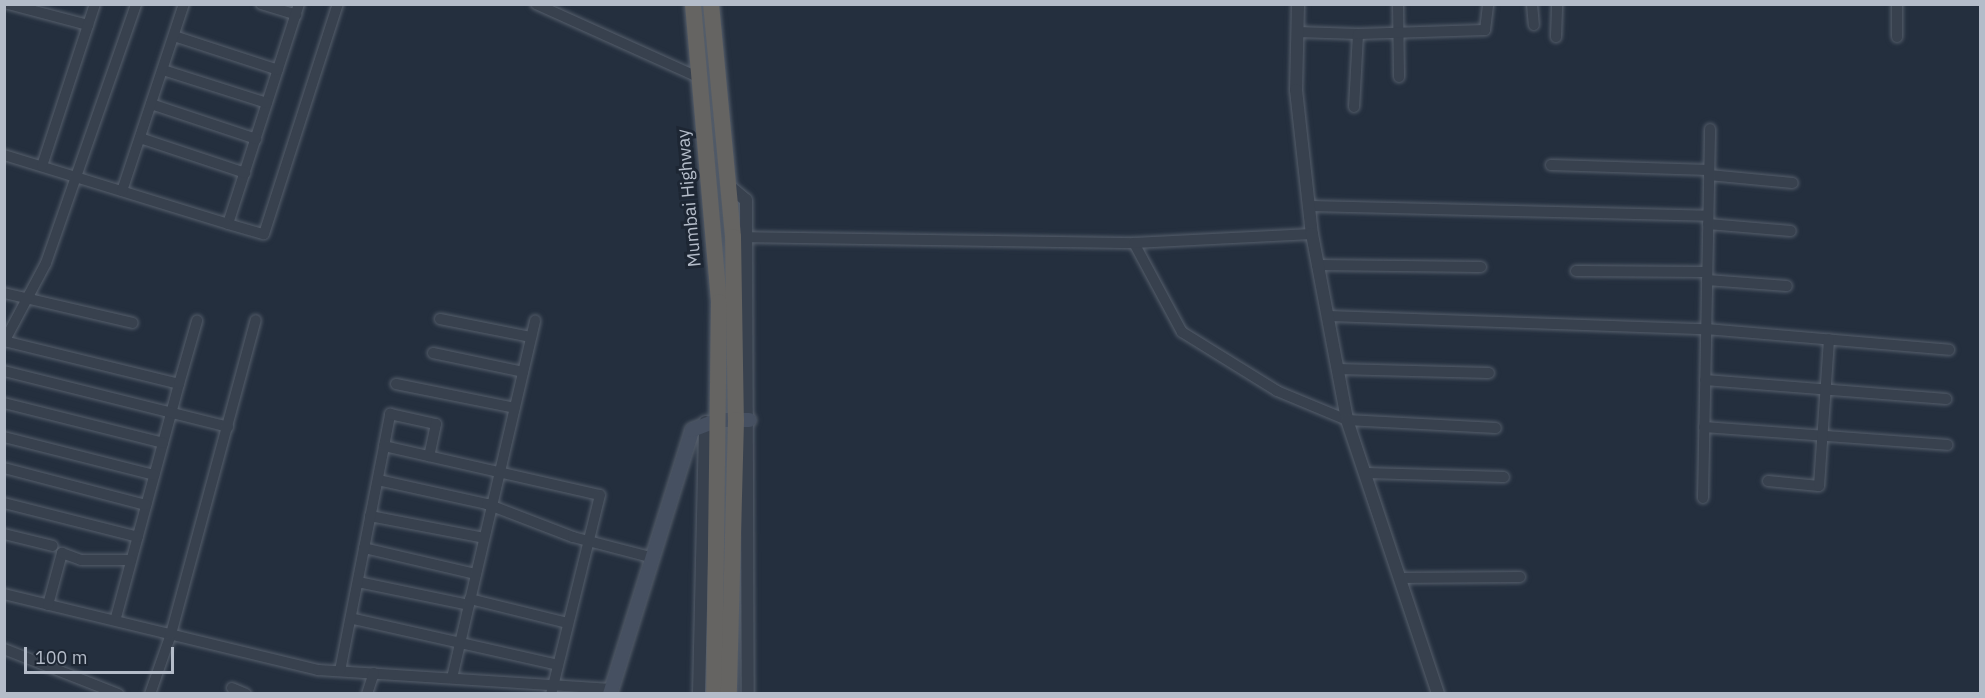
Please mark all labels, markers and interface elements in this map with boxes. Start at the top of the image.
street label: Mumbai Highway [672,128,706,268]
scale bar [27,635,177,673]
text: 100 m [35,646,87,669]

